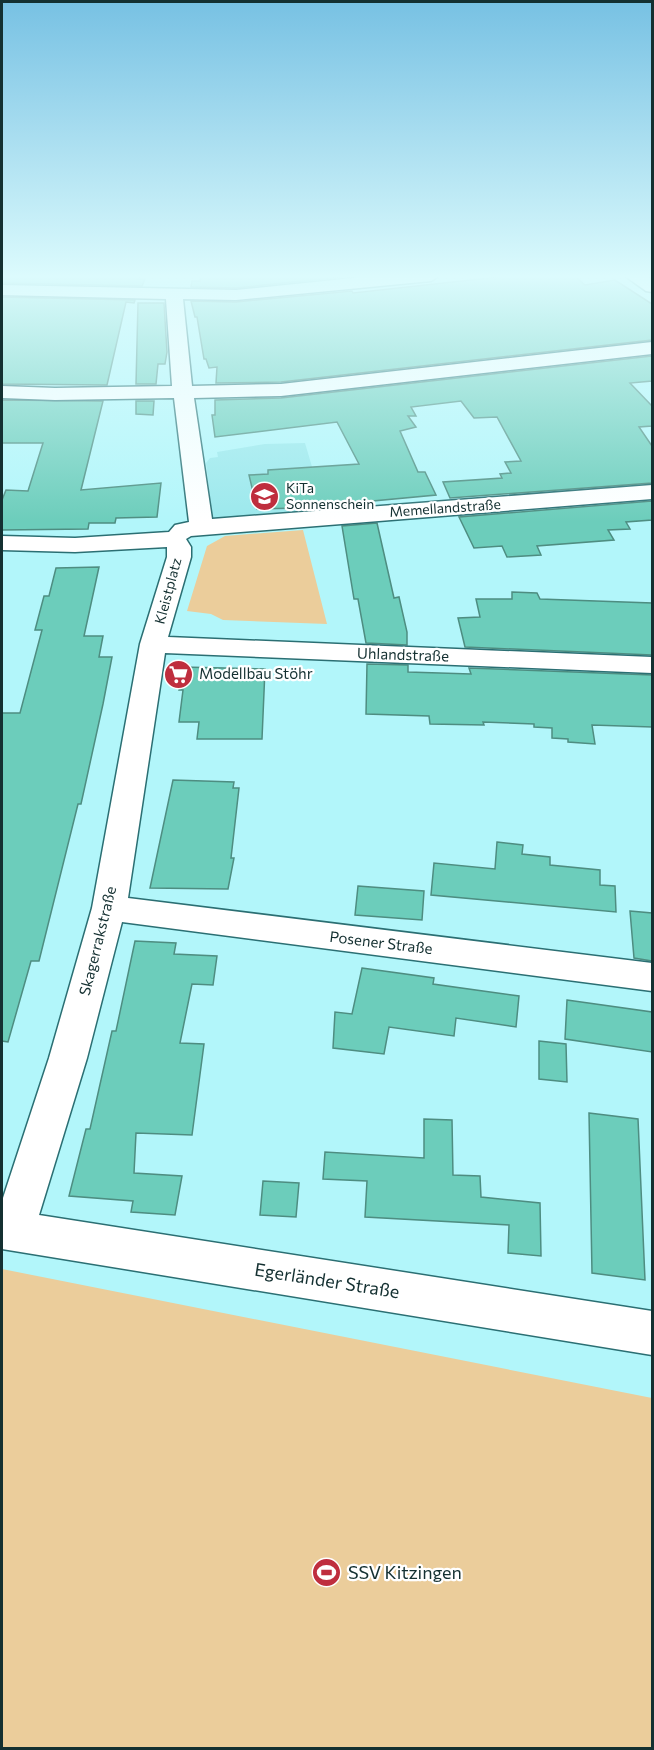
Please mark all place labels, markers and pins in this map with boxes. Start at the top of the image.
place label: KiTa Sonnenschein [286,479,374,512]
school or university icon: KiTa Sonnenschein [249,480,281,512]
supermarket icon: Modellbau Stöhr [162,658,194,690]
place label: Modellbau Stöhr [199,664,313,682]
sports icon: SSV Kitzingen [311,1557,343,1589]
place label: SSV Kitzingen [348,1561,462,1583]

